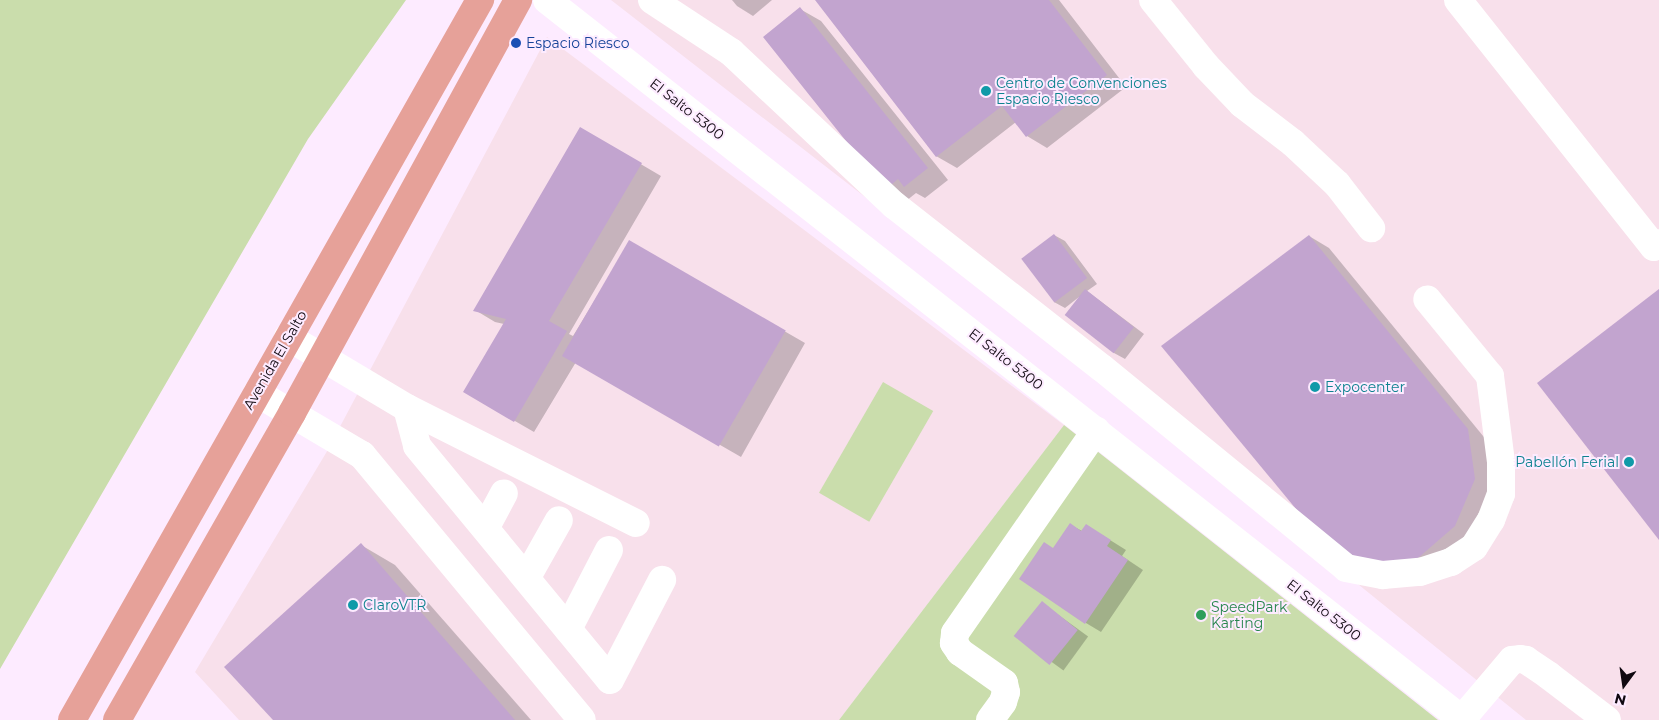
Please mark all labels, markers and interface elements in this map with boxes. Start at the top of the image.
place label: Espacio Riesco [526,35,629,51]
marker: Espacio Riesco [510,37,522,49]
street label: El Salto 5300 [647,75,727,143]
place label: Centro de Convenciones Espacio Riesco [996,75,1167,108]
marker: Centro de Convenciones Espacio Riesco [980,85,992,97]
street label: Avenida El Salto [240,307,310,413]
street label: El Salto 5300 [966,325,1046,393]
place label: Expocenter [1325,379,1405,395]
marker: Expocenter [1309,381,1321,393]
place label: Pabellón Ferial [1515,454,1619,470]
marker: Pabellón Ferial [1623,456,1635,468]
street label: El Salto 5300 [1284,576,1364,644]
place label: ClaroVTR [363,597,426,613]
marker: ClaroVTR [347,599,359,611]
place label: SpeedPark Karting [1211,599,1287,632]
marker: SpeedPark Karting [1195,609,1207,621]
north arrow [1599,660,1649,710]
text: N [1613,689,1628,710]

